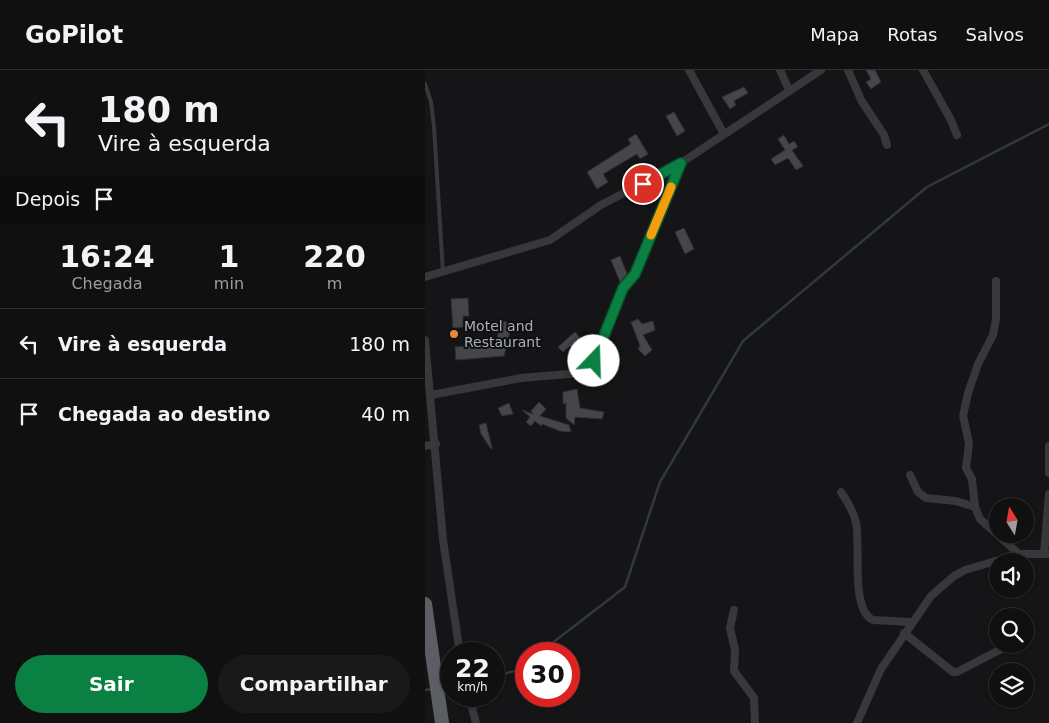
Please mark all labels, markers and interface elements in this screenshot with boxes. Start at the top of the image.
text: GoPilot [25,21,123,49]
text: Mapa [810,24,859,45]
text: Rotas [887,24,938,45]
text: Salvos [966,24,1024,45]
icon: left [15,90,80,155]
text: 180 m [98,90,220,130]
text: Vire à esquerda [98,131,271,156]
pin [622,163,664,205]
icon: arrive [629,170,657,198]
icon: arrive [90,185,118,213]
text: Depois [15,188,80,210]
text: 16:24 [59,239,155,274]
text: 1 [218,239,239,274]
text: 220 [303,239,366,274]
text: Chegada [71,274,142,293]
text: min [214,274,244,293]
text: m [327,274,342,293]
place label: Motel and Restaurant [464,318,541,350]
marker: Motel and Restaurant [448,328,460,340]
icon: left [15,330,43,358]
text: Vire à esquerda [58,333,227,355]
text: 180 m [349,333,410,355]
position arrow [567,334,619,386]
icon: arrive [15,400,43,428]
text: Chegada ao destino [58,403,270,425]
text: 40 m [361,403,410,425]
north arrow [989,498,1034,542]
map controls [989,498,1034,708]
button: sound [989,553,1034,598]
button: search [989,608,1034,653]
speed limit sign: 30 [515,642,580,707]
text: 22 [455,654,490,683]
button: Sair [15,655,208,713]
button: Compartilhar [218,655,410,713]
button: layers [989,663,1034,708]
text: km/h [457,680,488,694]

